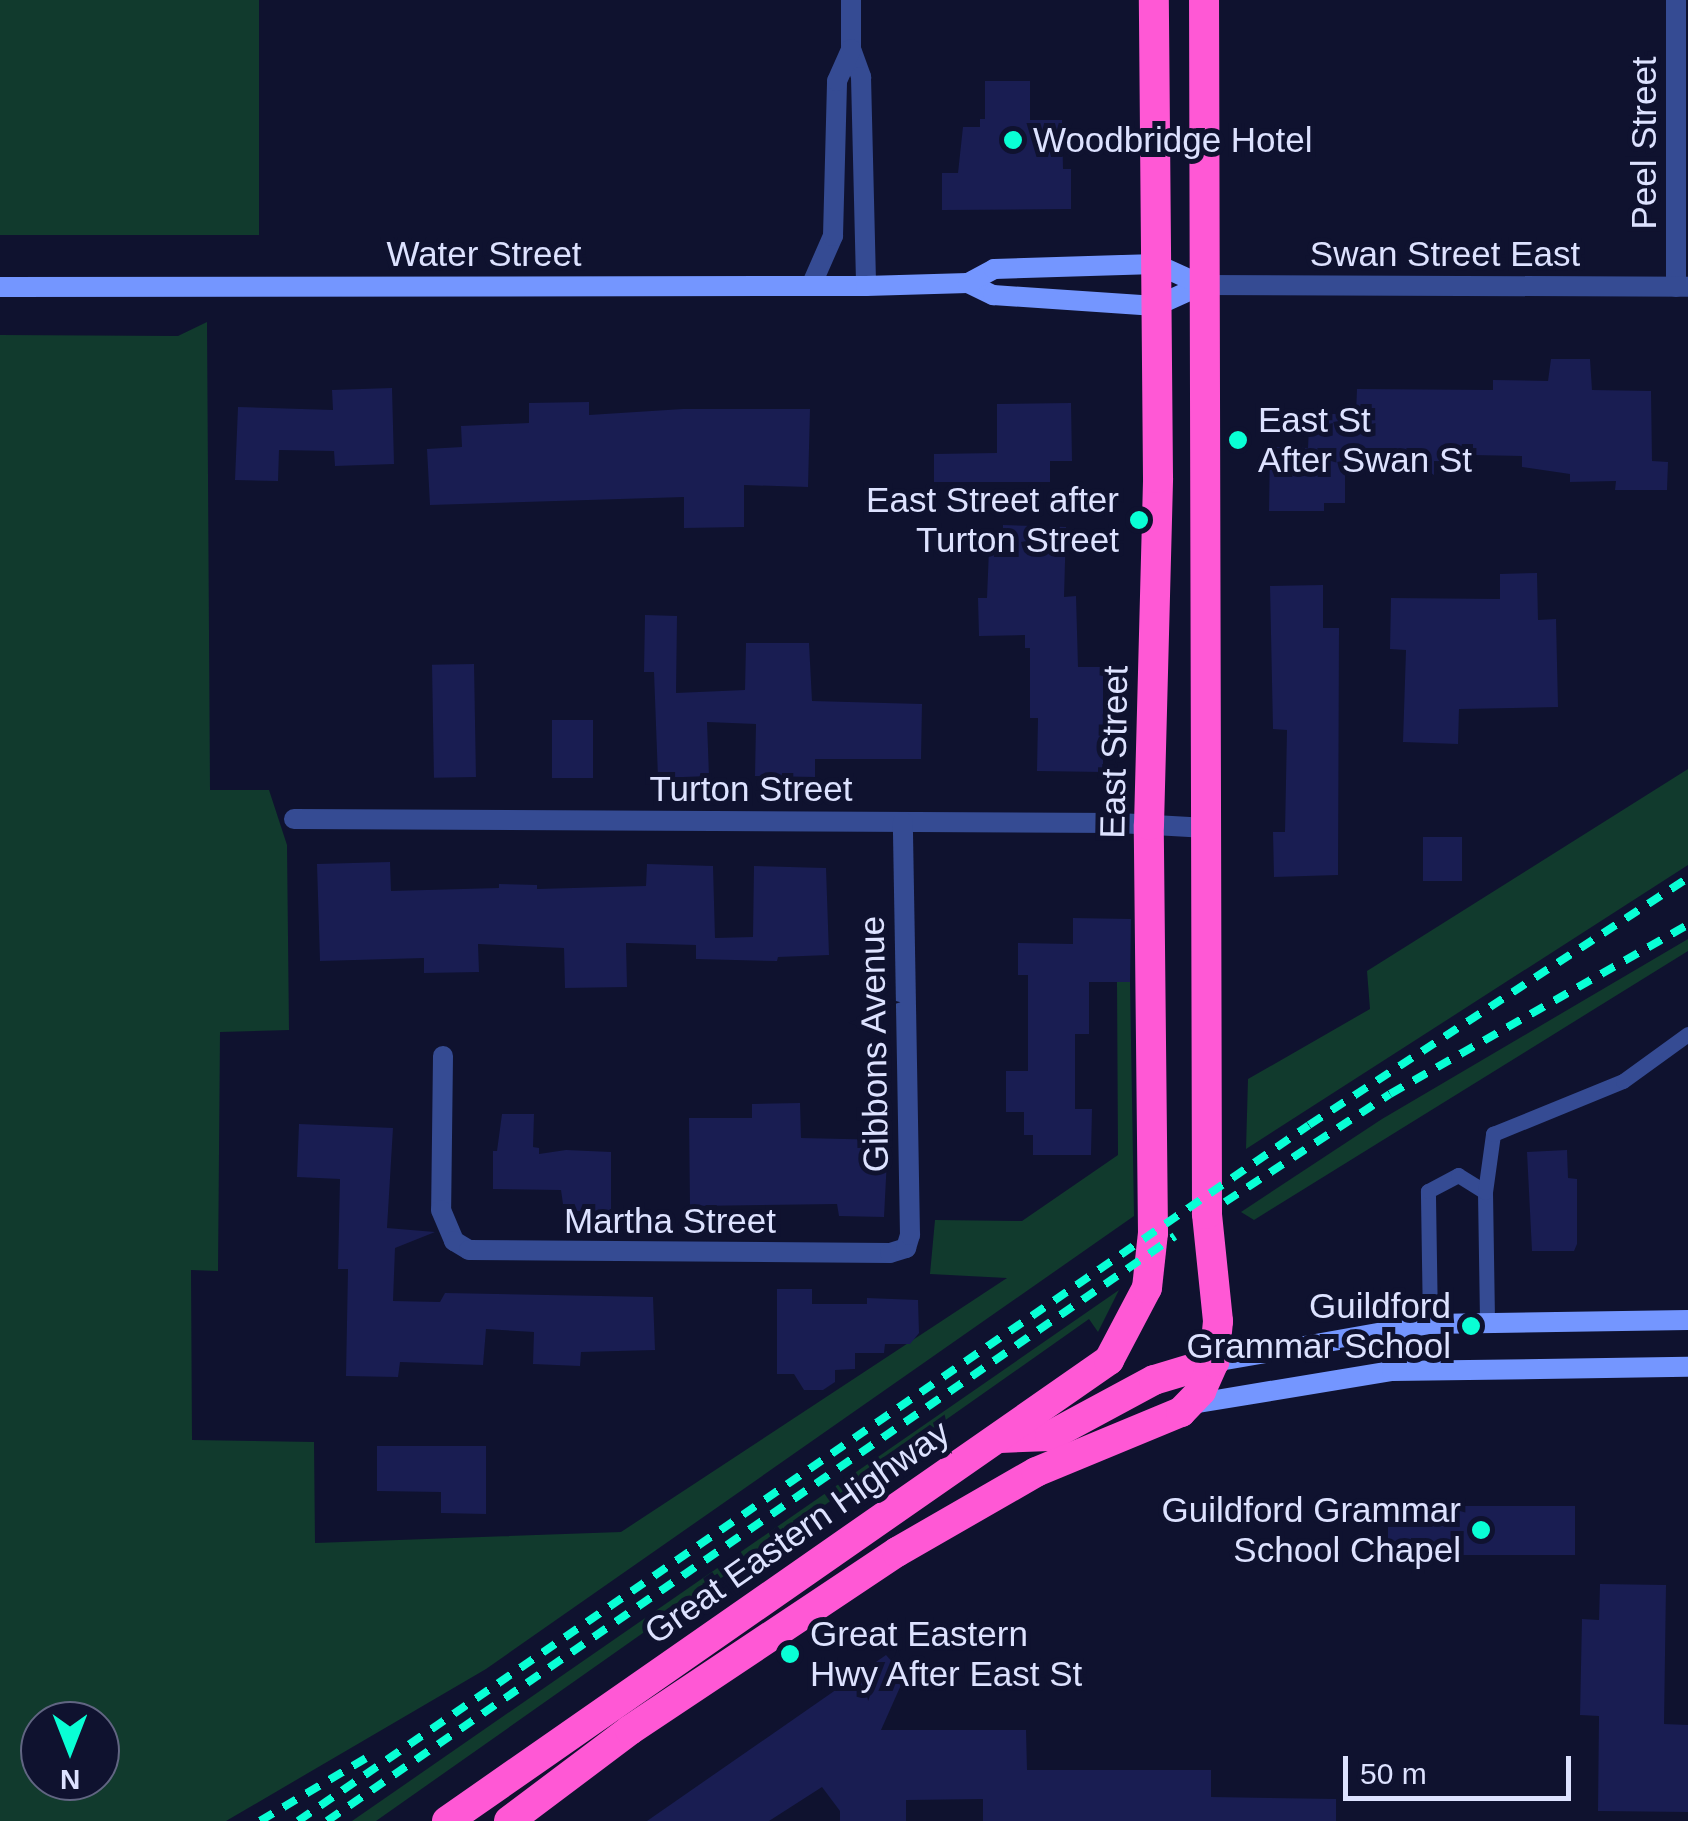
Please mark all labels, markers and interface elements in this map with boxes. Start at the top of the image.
street label: Peel Street [1623,56,1665,230]
place label: Woodbridge Hotel [1033,119,1313,161]
marker: Woodbridge Hotel [1002,129,1024,151]
street label: Water Street [386,233,582,275]
street label: Swan Street East [1310,233,1580,275]
place label: East St After Swan St [1258,399,1472,481]
marker: East St After Swan St [1227,429,1249,451]
place label: East Street after Turton Street [866,479,1119,561]
marker: East Street after Turton Street [1128,509,1150,531]
street label: East Street [1091,665,1137,839]
street label: Turton Street [650,768,852,810]
street label: Gibbons Avenue [851,915,897,1173]
street label: Martha Street [564,1200,776,1242]
place label: Guildford Grammar School [1186,1285,1451,1367]
marker: Guildford Grammar School [1460,1315,1482,1337]
street label: Great Eastern Highway [637,1411,957,1653]
place label: Guildford Grammar School Chapel [1161,1489,1461,1571]
marker: Guildford Grammar School Chapel [1470,1519,1492,1541]
place label: Great Eastern Hwy After East St [810,1613,1084,1695]
marker: Great Eastern Hwy After East St [779,1643,801,1665]
north arrow [20,1701,120,1801]
scale bar [1348,1736,1576,1798]
text: 50 m [1360,1757,1427,1790]
text: N [60,1764,80,1795]

